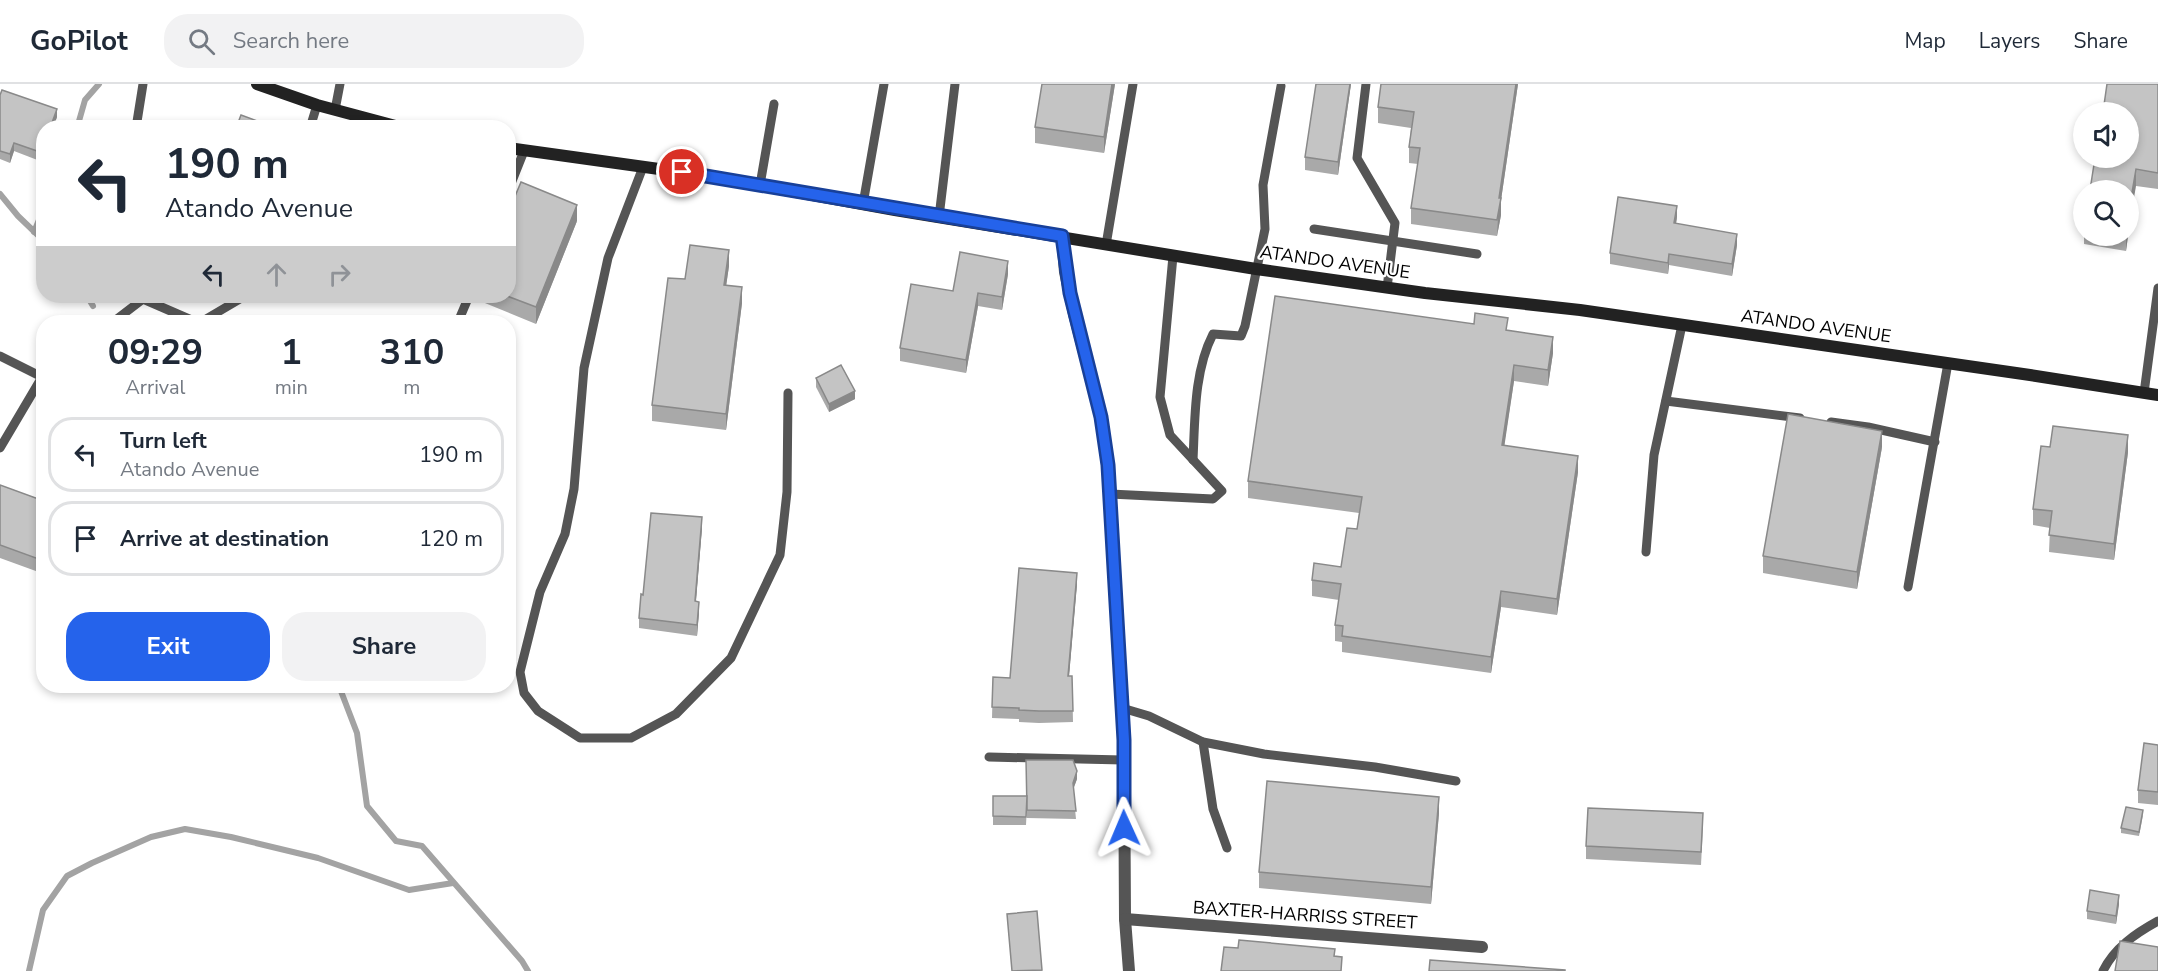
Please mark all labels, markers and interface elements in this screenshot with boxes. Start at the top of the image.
search box [164,14,584,68]
text: GoPilot [30,22,128,60]
icon: search [185,25,218,58]
text: Search here [233,26,349,56]
text: Map [1904,27,1946,55]
text: Layers [1979,27,2040,55]
text: Share [2073,27,2128,55]
map controls [2073,102,2139,246]
button: sound [2073,102,2139,168]
text: 190 m [165,136,289,193]
icon: left [66,144,144,222]
pin [656,146,707,197]
icon: arrive [665,155,698,188]
button: search [2073,180,2139,246]
text: Atando Avenue [165,190,353,227]
street label: ATANDO AVENUE [1258,240,1412,284]
icon: left [197,258,230,291]
icon: ahead [260,258,293,291]
icon: right [323,258,356,291]
street label: ATANDO AVENUE [1739,304,1893,348]
text: 09:29 [108,328,203,377]
text: 1 [280,328,302,377]
text: 310 [379,328,444,377]
text: Arrival [125,374,185,401]
text: min [275,374,308,401]
text: m [403,374,420,401]
text: Turn left [120,426,207,456]
icon: left [69,438,102,471]
text: 190 m [419,440,483,470]
text: Atando Avenue [120,456,259,483]
icon: arrive [69,522,102,555]
text: Arrive at destination [120,524,329,554]
text: 120 m [419,524,483,554]
button: Exit [66,612,270,681]
button: Share [282,612,486,681]
position arrow [1092,796,1156,860]
street label: BAXTER-HARRISS STREET [1192,895,1418,935]

